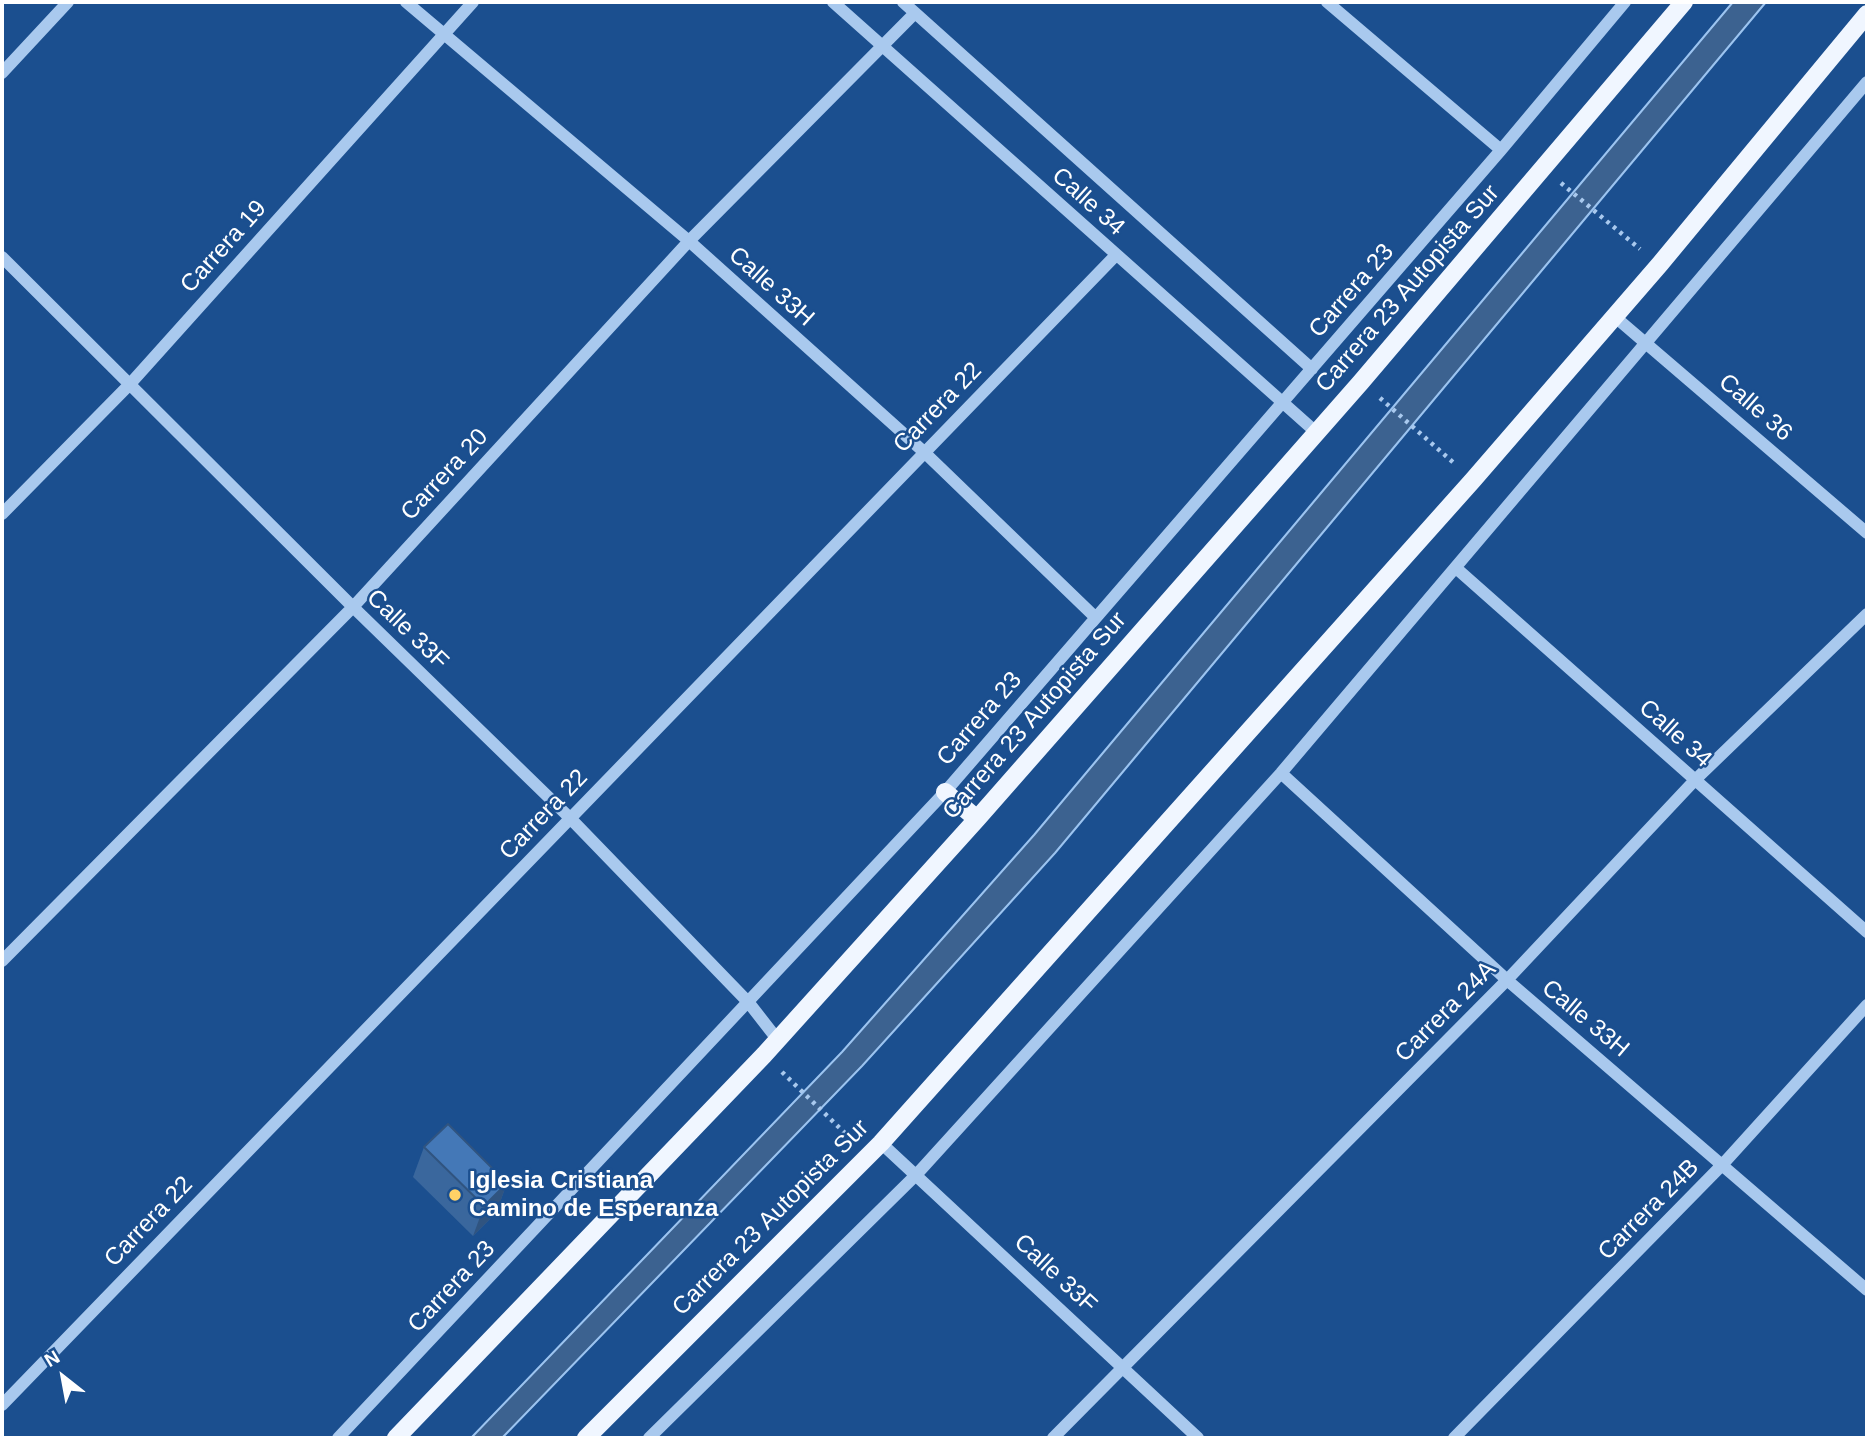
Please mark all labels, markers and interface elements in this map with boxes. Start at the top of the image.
street label: Calle 34 [1046,162,1130,242]
street label: Carrera 23 Autopista Sur [1310,179,1506,399]
street label: Carrera 19 [175,195,273,299]
street label: Carrera 23 [1304,238,1400,344]
street label: Calle 33H [722,241,820,333]
street label: Carrera 22 [888,357,988,459]
street label: Calle 36 [1712,368,1798,448]
street label: Carrera 20 [395,423,495,527]
street label: Calle 33F [360,584,454,676]
street label: Carrera 23 Autopista Sur [937,606,1133,826]
street label: Carrera 23 [932,666,1028,772]
street label: Calle 34 [1633,694,1717,774]
street label: Carrera 22 [494,764,594,866]
street label: Carrera 24A [1390,956,1502,1068]
street label: Calle 33H [1535,974,1635,1064]
street label: Carrera 23 Autopista Sur [667,1114,875,1322]
street label: Carrera 24B [1593,1154,1705,1266]
place label: Iglesia Cristiana Camino de Esperanza [469,1167,718,1223]
street label: Carrera 22 [99,1171,199,1273]
marker: Iglesia Cristiana Camino de Esperanza [447,1187,463,1203]
street label: Calle 33F [1008,1228,1102,1320]
street label: Carrera 23 [402,1235,502,1339]
north arrow [28,1342,98,1412]
text: N [41,1346,63,1371]

